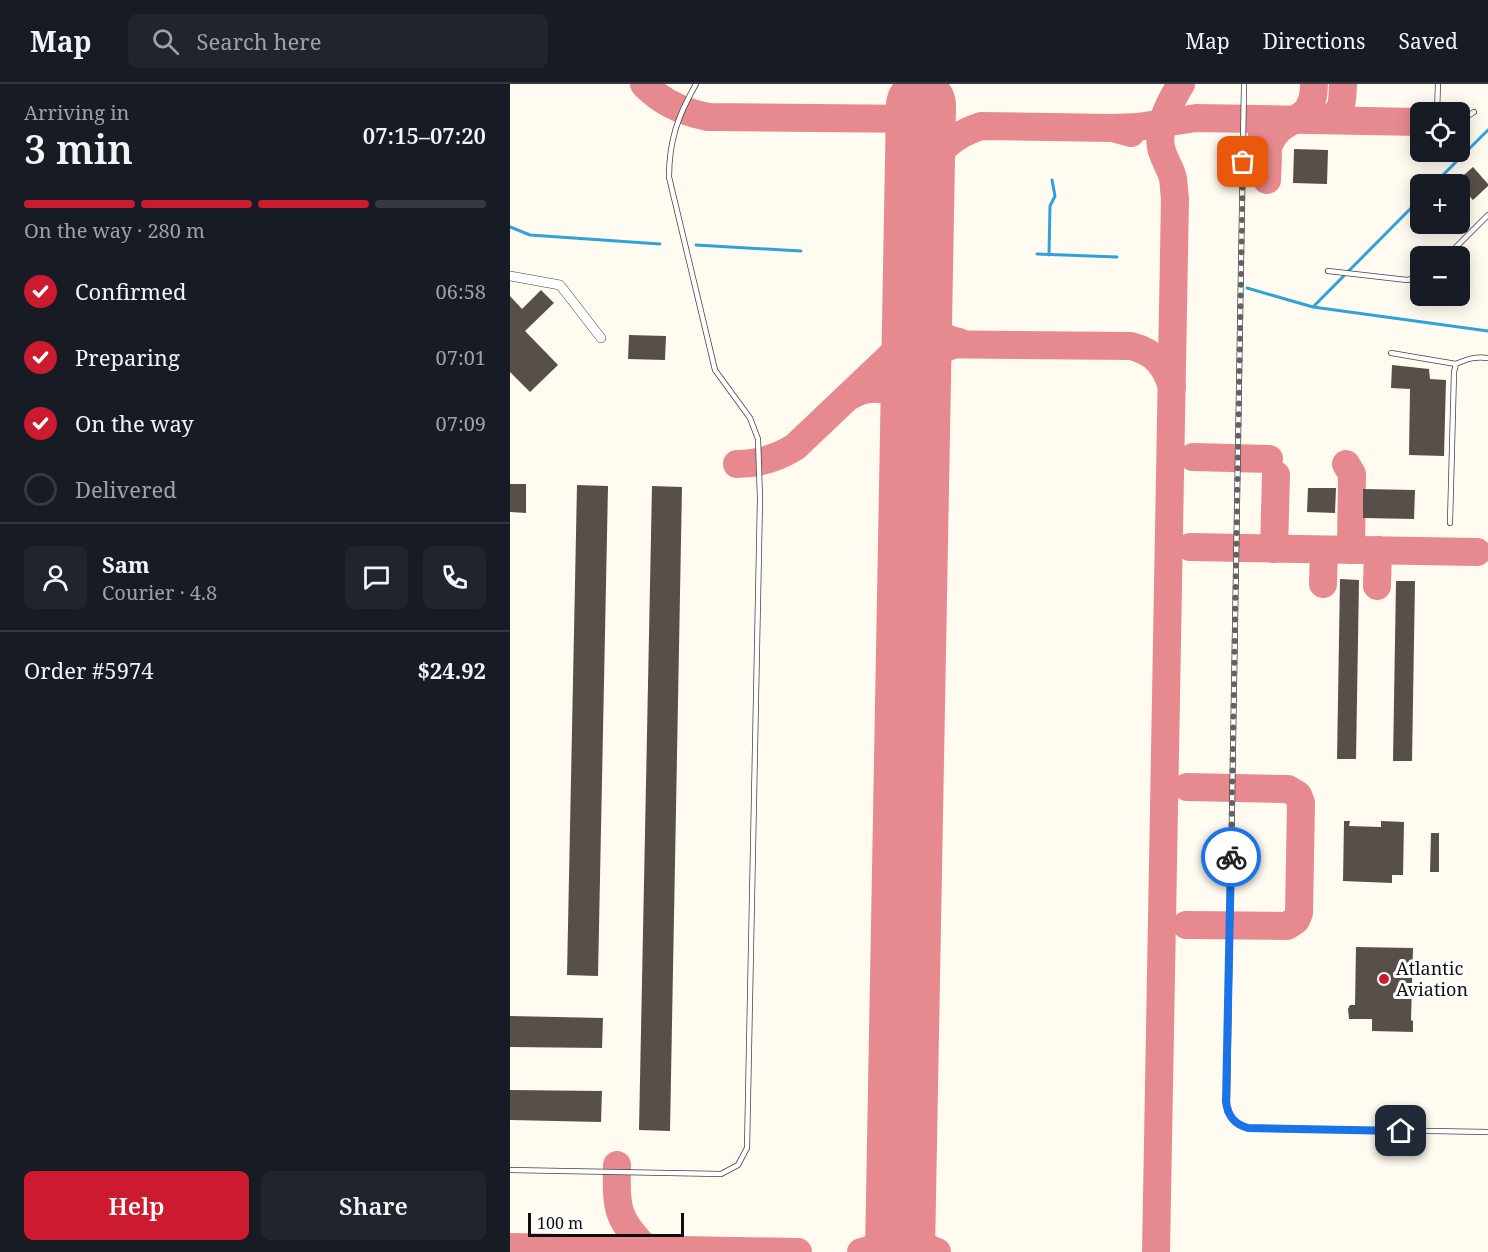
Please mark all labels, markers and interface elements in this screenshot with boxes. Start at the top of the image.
search box [128,14,548,68]
text: Map [30,22,92,60]
icon: search [149,25,182,58]
text: Search here [197,26,321,56]
text: Map [1185,27,1230,55]
text: Directions [1263,27,1365,55]
text: Saved [1398,27,1458,55]
text: Arriving in [24,99,129,126]
map controls [1410,102,1470,306]
button: locate [1410,102,1470,162]
text: 07:15–07:20 [363,120,486,150]
text: 3 min [24,122,133,175]
pin [1217,136,1268,187]
icon: bag [1226,145,1259,178]
button: + [1410,174,1470,234]
text: On the way · 280 m [24,217,205,244]
button: − [1410,246,1470,306]
icon: check [24,275,57,308]
text: Confirmed [75,276,186,306]
text: 06:58 [436,278,486,305]
icon: check [24,341,57,374]
text: Preparing [75,342,180,372]
text: 07:01 [436,344,486,371]
icon: check [24,407,57,440]
text: On the way [75,408,194,438]
text: 07:09 [436,410,486,437]
text: Delivered [75,474,177,504]
button: person [24,546,87,609]
button: chat [345,546,408,609]
button: phone [423,546,486,609]
text: Sam [102,549,150,579]
text: Courier · 4.8 [102,579,217,606]
text: Order #5974 [24,655,154,685]
text: $24.92 [417,655,486,685]
courier [1201,827,1261,887]
icon: bike [1215,841,1248,874]
place label: Atlantic Aviation [1396,956,1468,1001]
marker: Atlantic Aviation [1377,972,1391,986]
pin [1375,1105,1426,1156]
icon: home [1384,1114,1417,1147]
button: Help [24,1171,249,1240]
button: Share [261,1171,486,1240]
scale bar [528,1210,684,1238]
text: 100 m [537,1212,583,1234]

